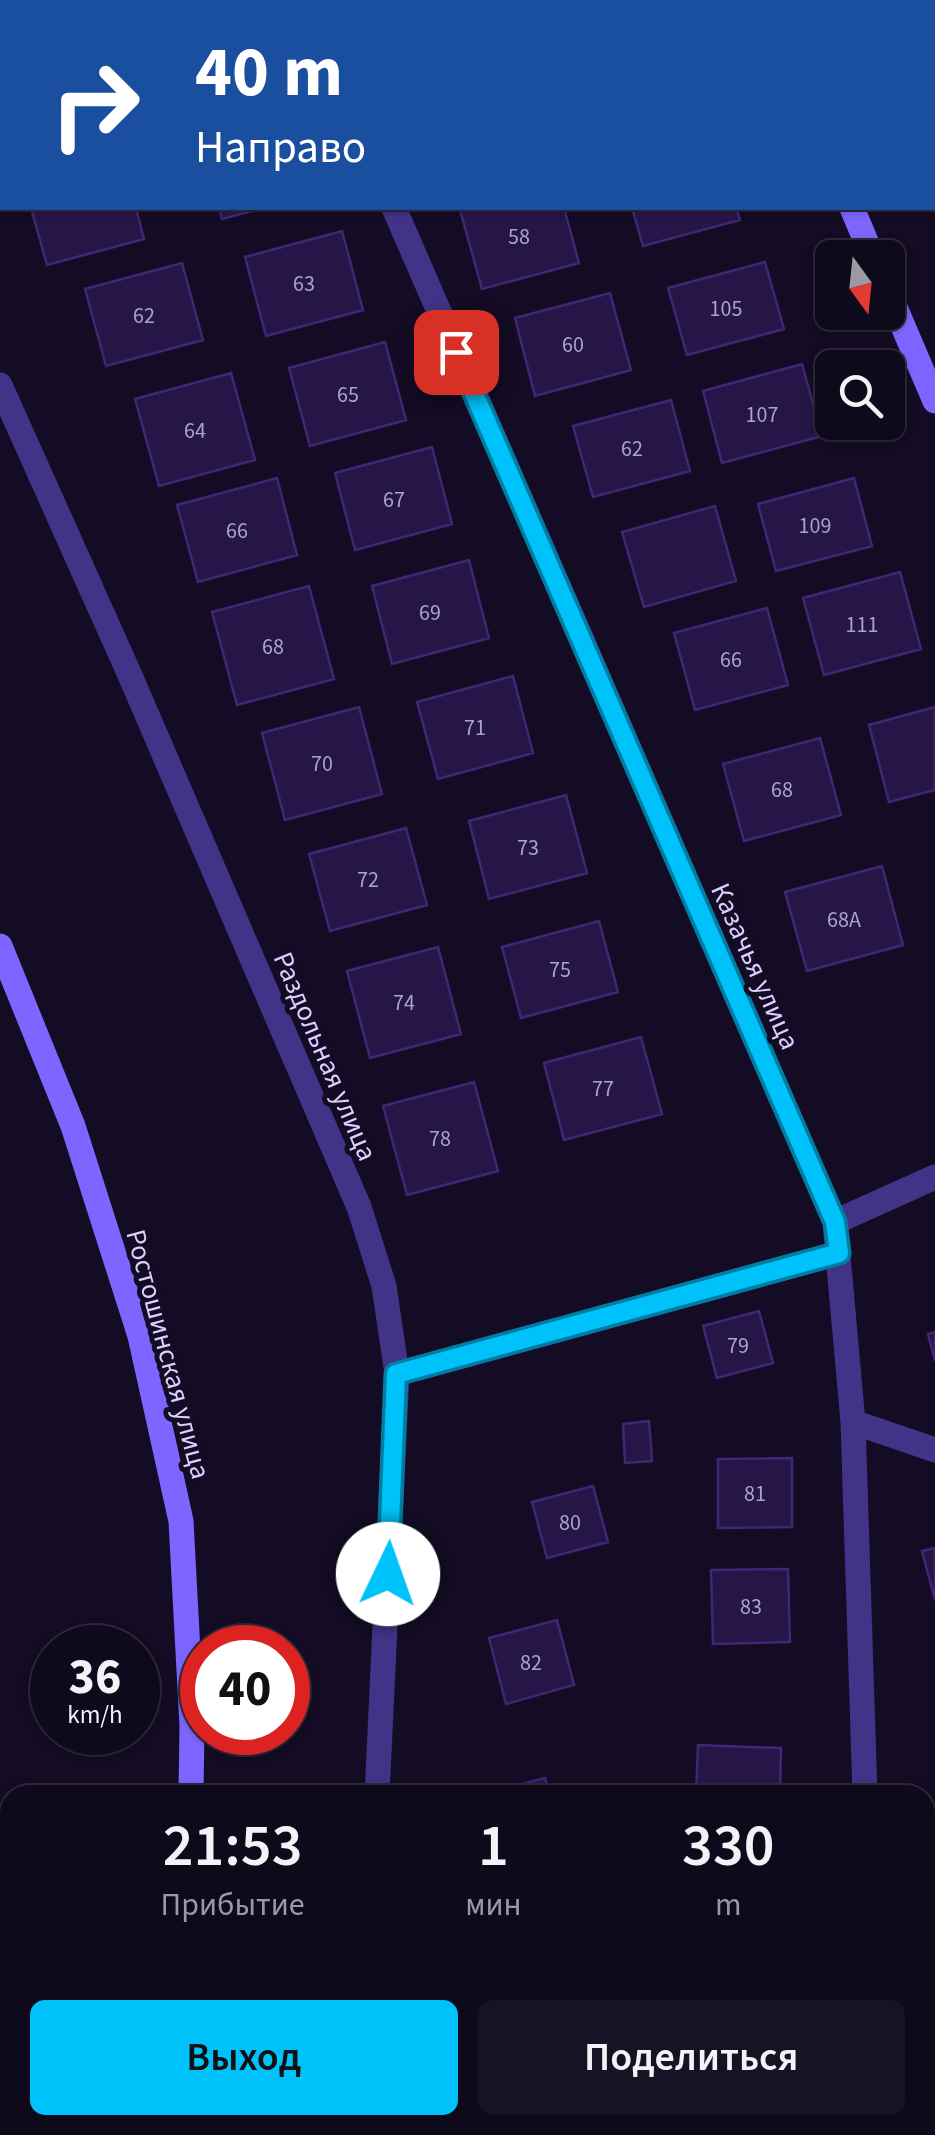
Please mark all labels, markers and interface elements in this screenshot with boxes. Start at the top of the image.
text: 40 m [195,23,343,123]
icon: right [30,40,160,170]
text: Направо [195,116,366,180]
house number: 58 [508,221,530,253]
north arrow [815,240,905,330]
map controls [815,240,905,440]
house number: 63 [293,268,315,300]
house number: 105 [710,293,742,325]
house number: 62 [133,300,155,332]
pin [414,310,499,395]
icon: arrive [429,325,484,380]
house number: 60 [562,329,584,361]
button: search [815,350,905,440]
house number: 65 [337,379,359,411]
house number: 107 [746,399,778,431]
house number: 64 [184,415,206,447]
house number: 62 [621,433,643,465]
house number: 67 [383,484,405,516]
house number: 109 [799,510,831,542]
house number: 66 [226,515,248,547]
house number: 69 [419,597,441,629]
house number: 111 [846,609,878,641]
house number: 68 [262,631,284,663]
house number: 66 [720,644,742,676]
house number: 71 [464,712,486,744]
house number: 70 [311,748,333,780]
house number: 68 [771,774,793,806]
house number: 73 [517,832,539,864]
house number: 72 [357,864,379,896]
street label: Казачья улица [701,877,810,1056]
house number: 68А [827,904,861,936]
street label: Раздольная улица [263,946,387,1167]
house number: 75 [549,954,571,986]
house number: 74 [393,987,415,1019]
house number: 77 [592,1073,614,1105]
house number: 78 [429,1123,451,1155]
street label: Ростошинская улица [115,1225,221,1484]
house number: 79 [727,1330,749,1362]
house number: 81 [744,1478,766,1510]
house number: 80 [559,1507,581,1539]
position arrow [336,1522,440,1626]
house number: 83 [740,1591,762,1623]
speed limit sign: 40 [180,1625,310,1755]
text: 36 [69,1642,121,1713]
house number: 82 [520,1647,542,1679]
text: km/h [67,1697,123,1733]
text: 21:53 [163,1804,302,1889]
text: 1 [478,1804,509,1889]
text: 330 [682,1804,774,1889]
text: Прибытие [161,1882,305,1928]
text: мин [465,1882,522,1928]
text: m [715,1882,742,1928]
button: Выход [30,2000,458,2115]
button: Поделиться [478,2000,905,2115]

